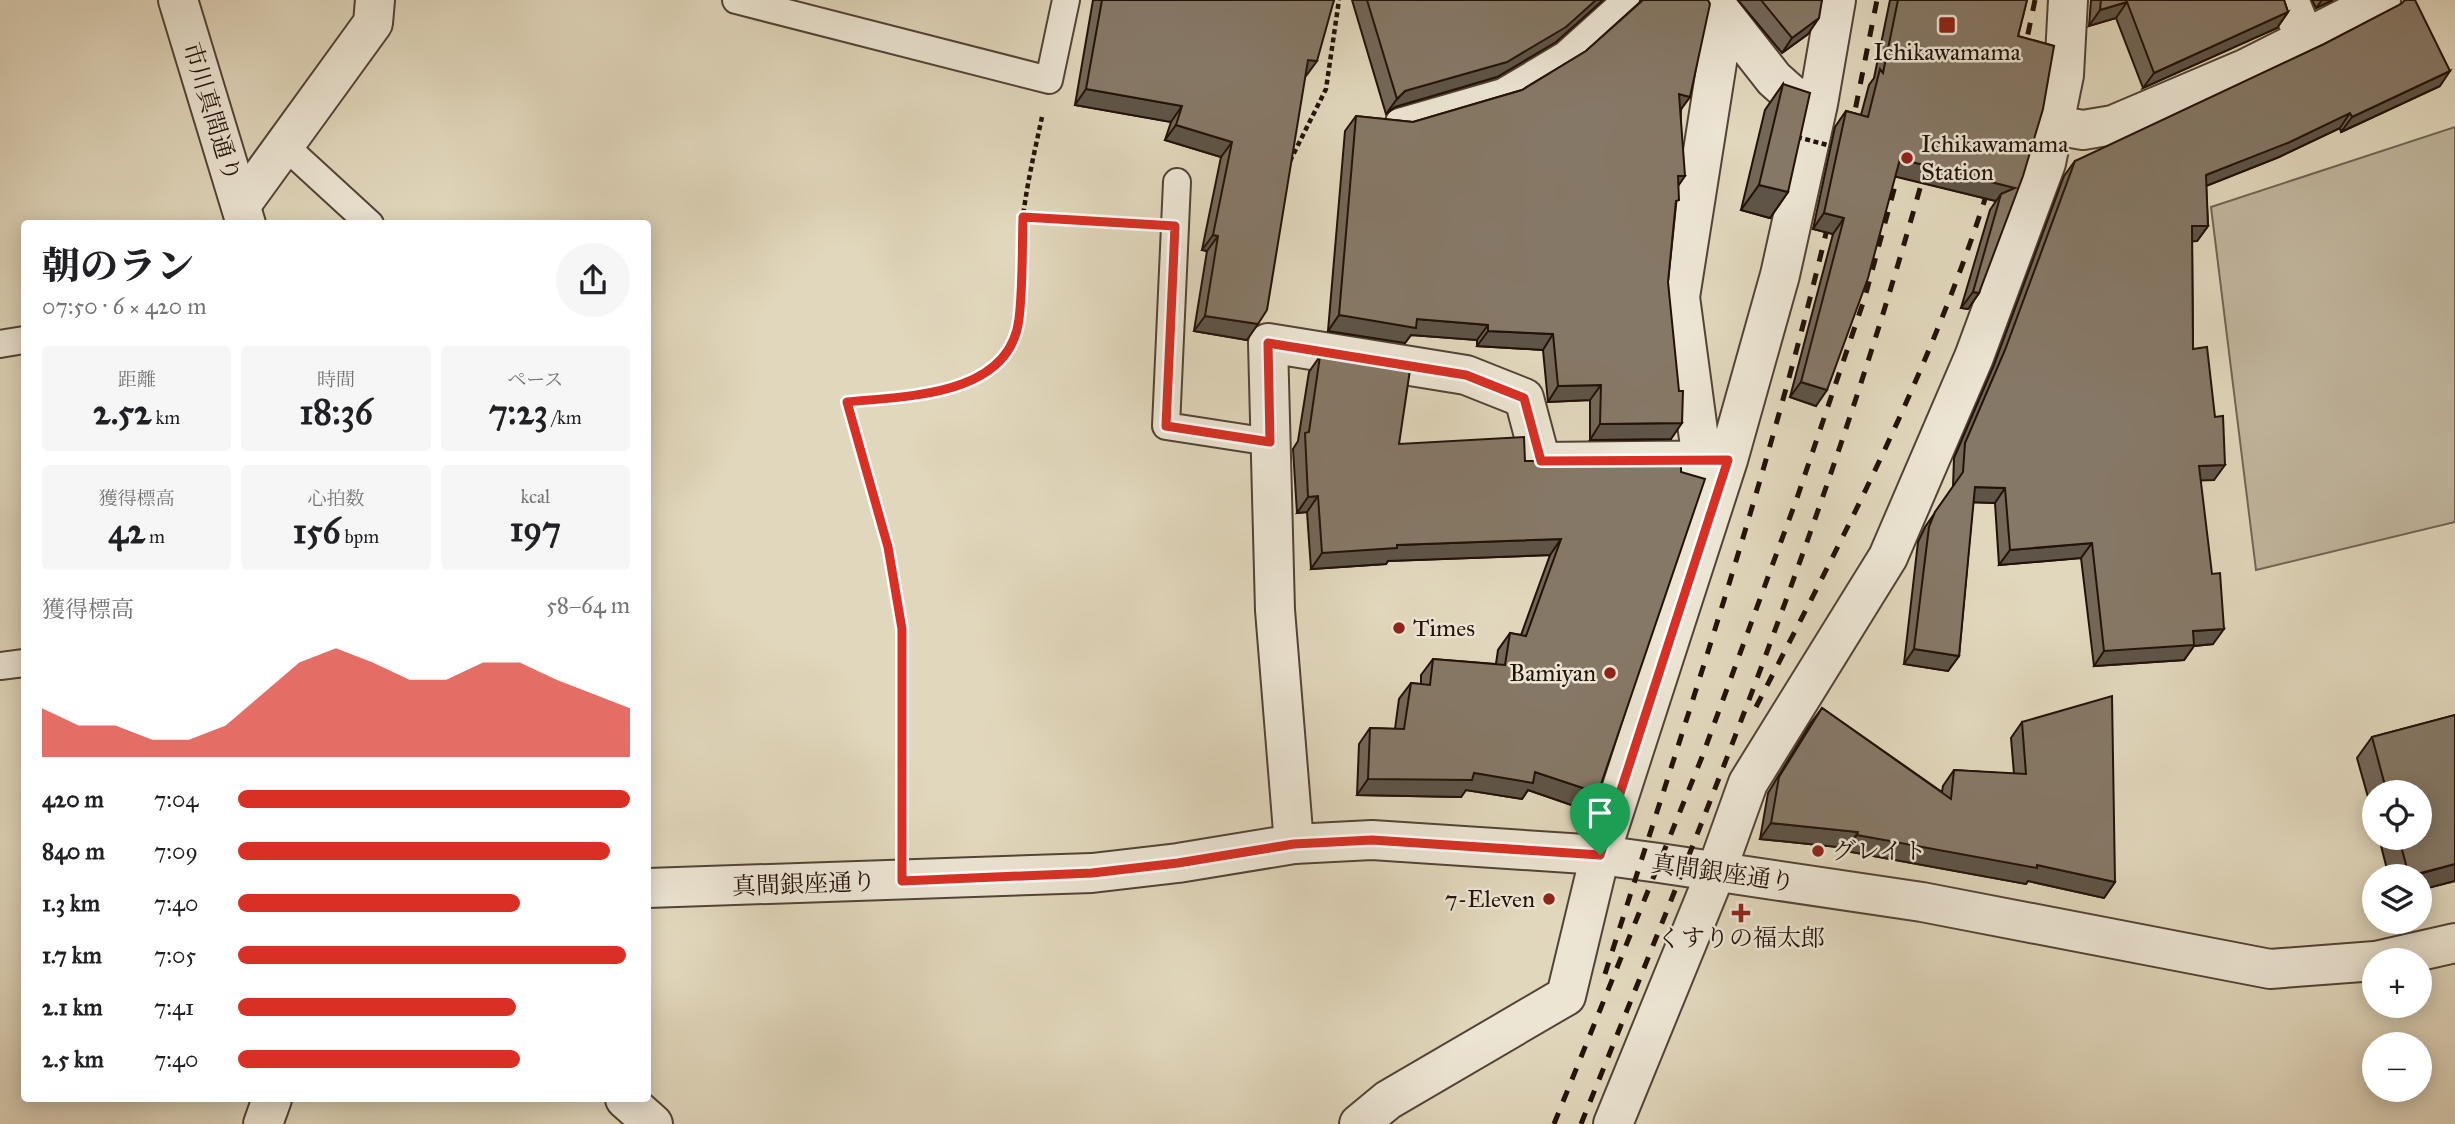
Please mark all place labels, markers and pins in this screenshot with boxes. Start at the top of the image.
marker: Ichikawamama [1937,15,1957,35]
place label: Ichikawamama [1873,37,2022,67]
place label: Ichikawamama Station [1921,129,2069,187]
marker: Ichikawamama Station [1899,150,1915,166]
place label: Times [1413,613,1475,643]
marker: Times [1391,620,1407,636]
place label: Bamiyan [1509,658,1596,688]
marker: Bamiyan [1602,665,1618,681]
pin [1570,783,1630,855]
place label: グレイト [1832,836,1927,866]
marker: グレイト [1810,843,1826,859]
place label: 7-Eleven [1445,884,1535,914]
marker: 7-Eleven [1541,891,1557,907]
marker: くすりの福太郎 [1733,905,1749,921]
place label: くすりの福太郎 [1657,923,1825,953]

